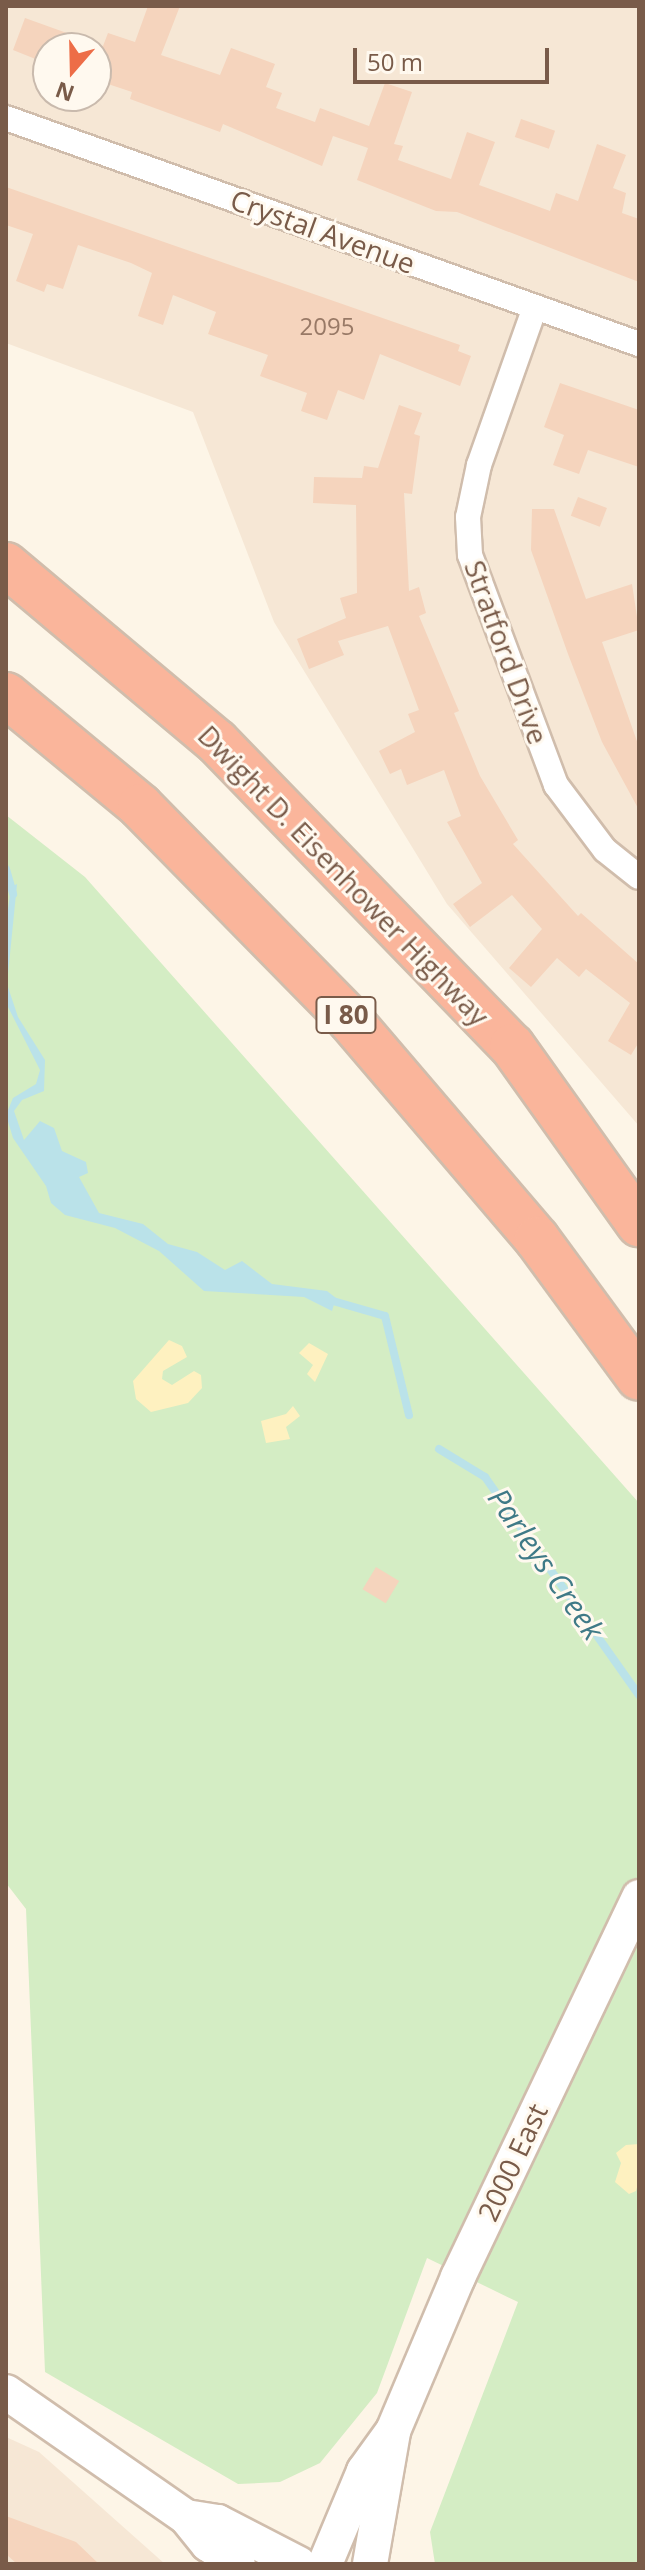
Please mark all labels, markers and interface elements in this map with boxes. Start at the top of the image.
north arrow [32,32,112,112]
scale bar [357,32,553,82]
text: 50 m [367,45,423,78]
text: N [51,76,78,110]
street label: Crystal Avenue [226,182,420,280]
house number: 2095 [300,312,354,340]
street label: Stratford Drive [458,556,556,748]
street label: Dwight D. Eisenhower Highway [192,718,496,1032]
road number: I 80 [314,993,378,1037]
water label: Parleys Creek [481,1481,611,1647]
street label: 2000 East [470,2098,554,2226]

